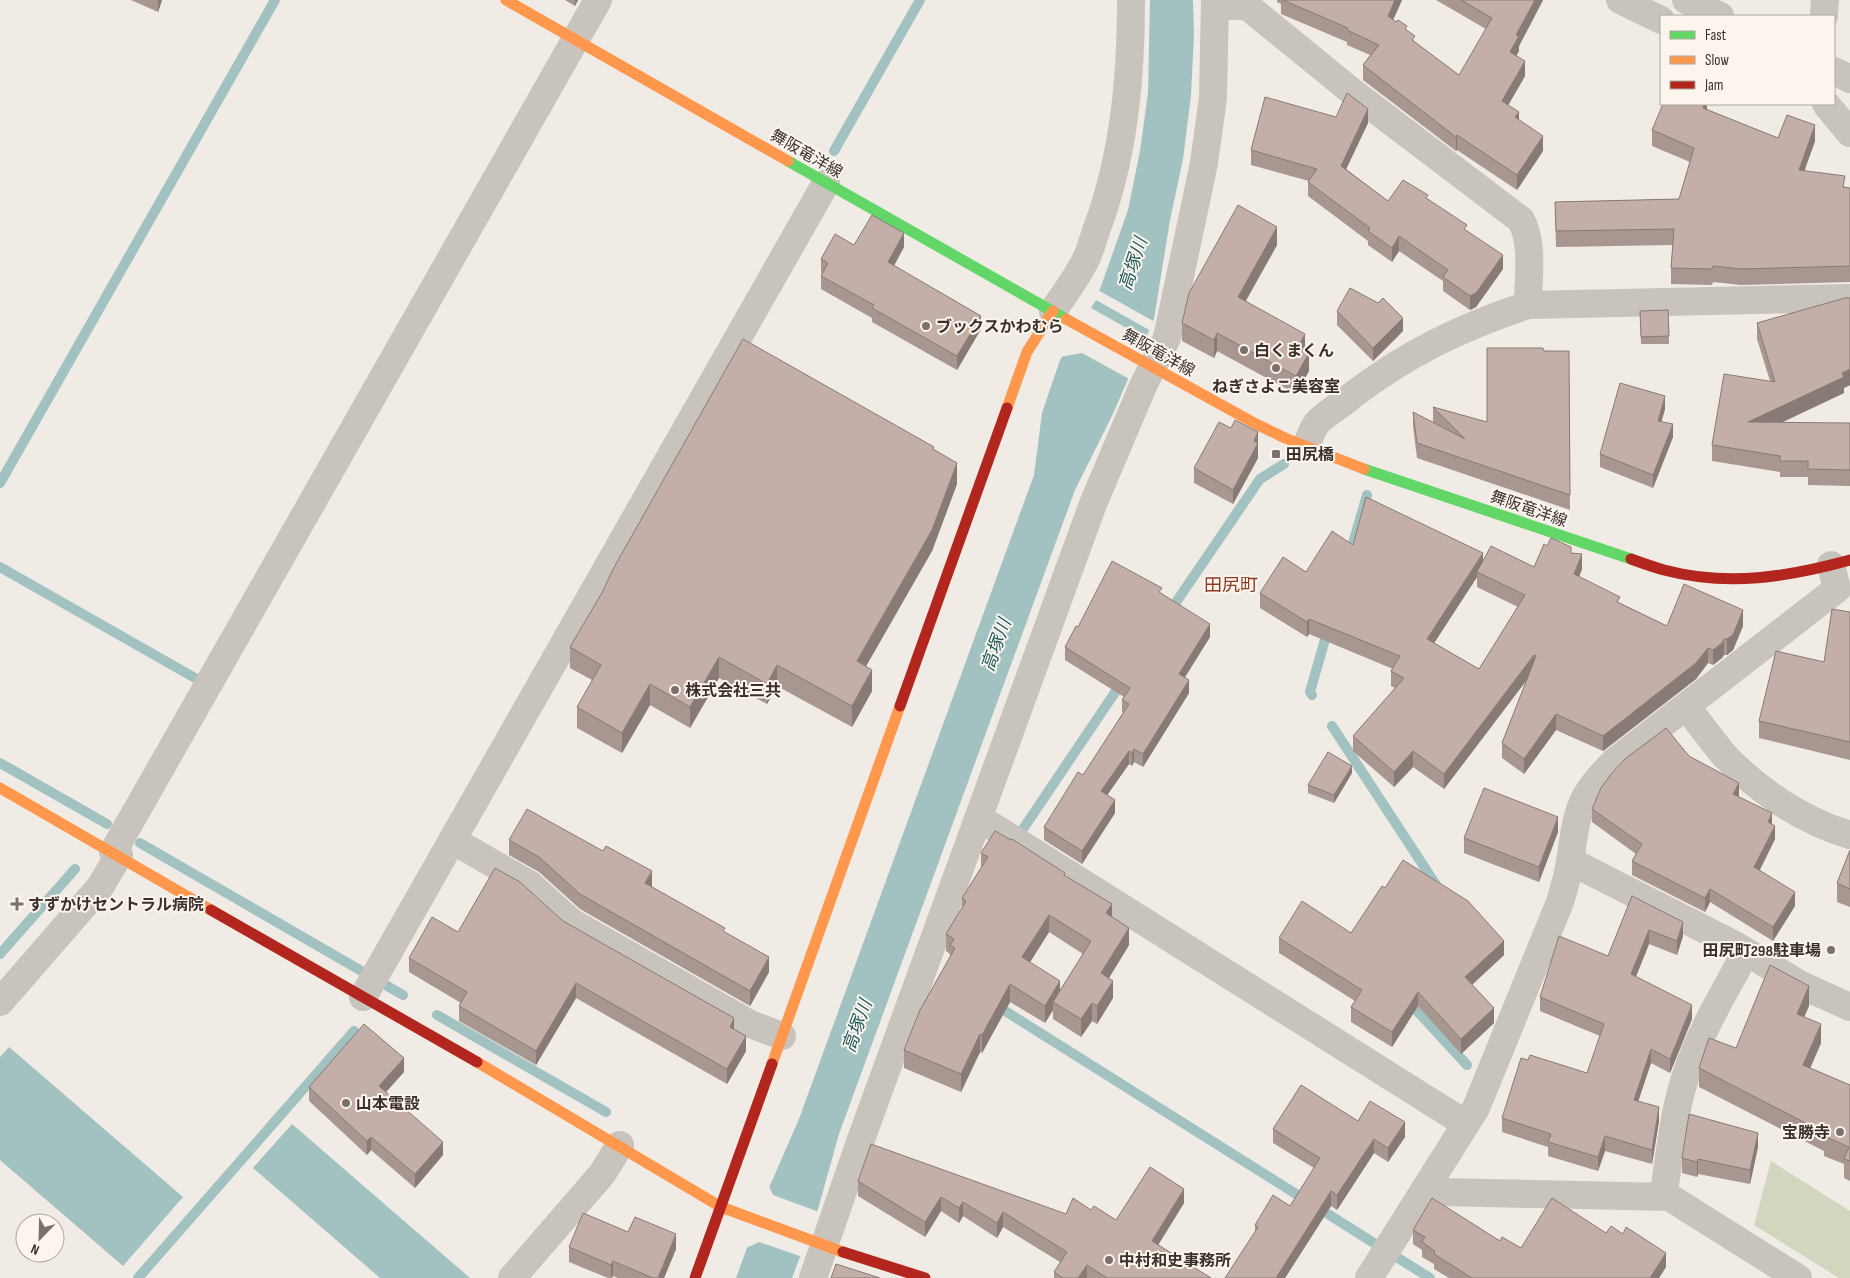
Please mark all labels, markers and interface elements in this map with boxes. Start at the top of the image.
legend [1660,15,1835,105]
text: Fast [1705,26,1727,45]
text: Slow [1705,51,1729,70]
text: Jam [1704,76,1723,95]
street label: 舞阪竜洋線 [767,126,846,183]
water label: 高塚川 [1115,233,1152,293]
place label: ブックスかわむら [936,318,1064,337]
marker: ブックスかわむら [920,320,932,332]
street label: 舞阪竜洋線 [1119,326,1198,381]
place label: 白くまくん [1254,342,1334,361]
marker: 白くまくん [1238,344,1250,356]
marker: ねぎさよこ美容室 [1270,362,1282,374]
place label: ねぎさよこ美容室 [1212,378,1340,397]
place label: 田尻橋 [1286,446,1334,465]
marker: 田尻橋 [1270,448,1282,460]
street label: 舞阪竜洋線 [1488,487,1569,531]
district label: 田尻町 [1204,575,1258,596]
water label: 高塚川 [977,614,1016,674]
place label: 株式会社三共 [685,681,781,701]
marker: 株式会社三共 [669,684,681,696]
place label: すずかけセントラル病院 [28,896,204,915]
marker: すずかけセントラル病院 [10,897,24,911]
place label: 田尻町298駐車場 [1703,942,1821,961]
marker: 田尻町298駐車場 [1825,944,1837,956]
water label: 高塚川 [838,995,877,1055]
place label: 山本電設 [356,1095,420,1114]
marker: 山本電設 [340,1097,352,1109]
place label: 宝勝寺 [1782,1124,1830,1143]
marker: 宝勝寺 [1834,1126,1846,1138]
north arrow [15,1213,65,1263]
text: N [28,1240,42,1259]
place label: 中村和史事務所 [1119,1251,1231,1271]
marker: 中村和史事務所 [1103,1254,1115,1266]

